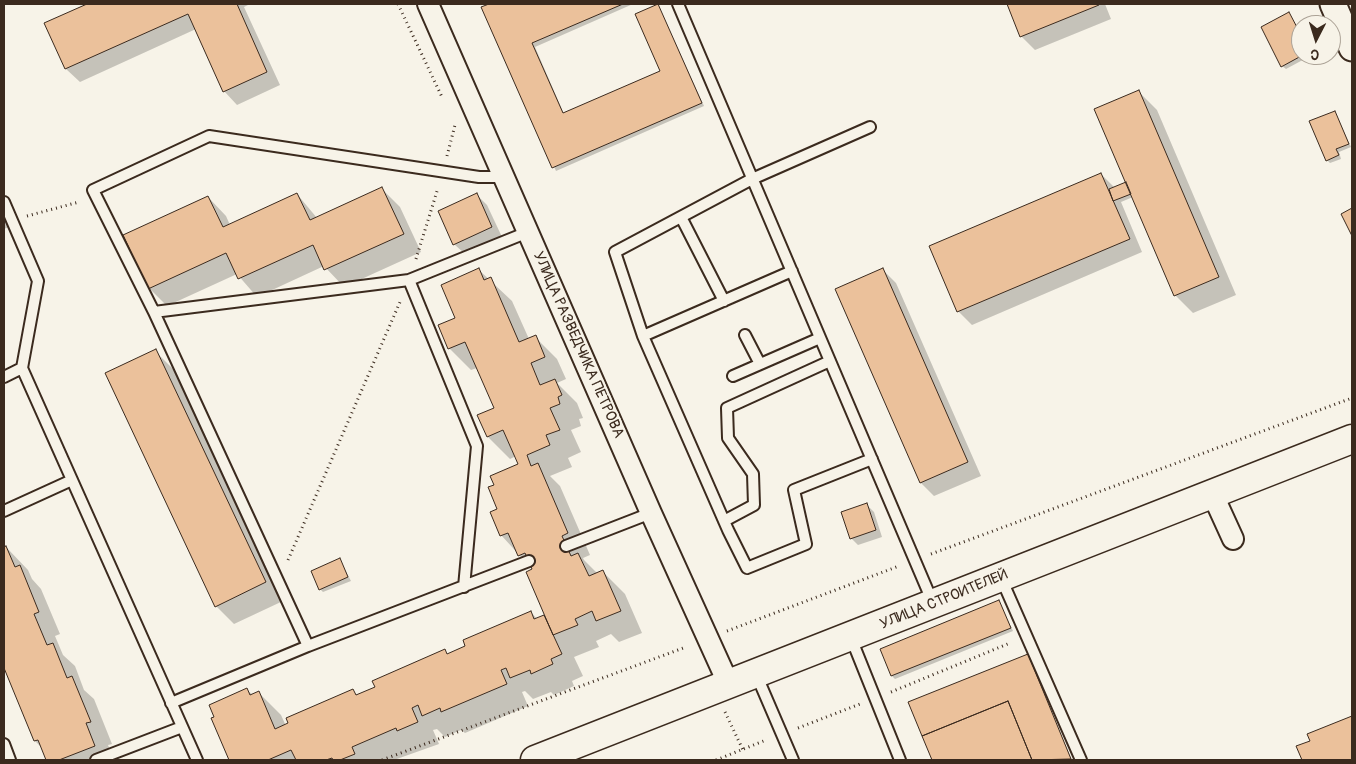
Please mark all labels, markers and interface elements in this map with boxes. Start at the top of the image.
north arrow [1291,15,1341,65]
text: С [1310,46,1320,63]
street label: УЛИЦА РАЗВЕДЧИКА ПЕТРОВА [529,249,627,441]
street label: УЛИЦА СТРОИТЕЛЕЙ [878,566,1010,634]

